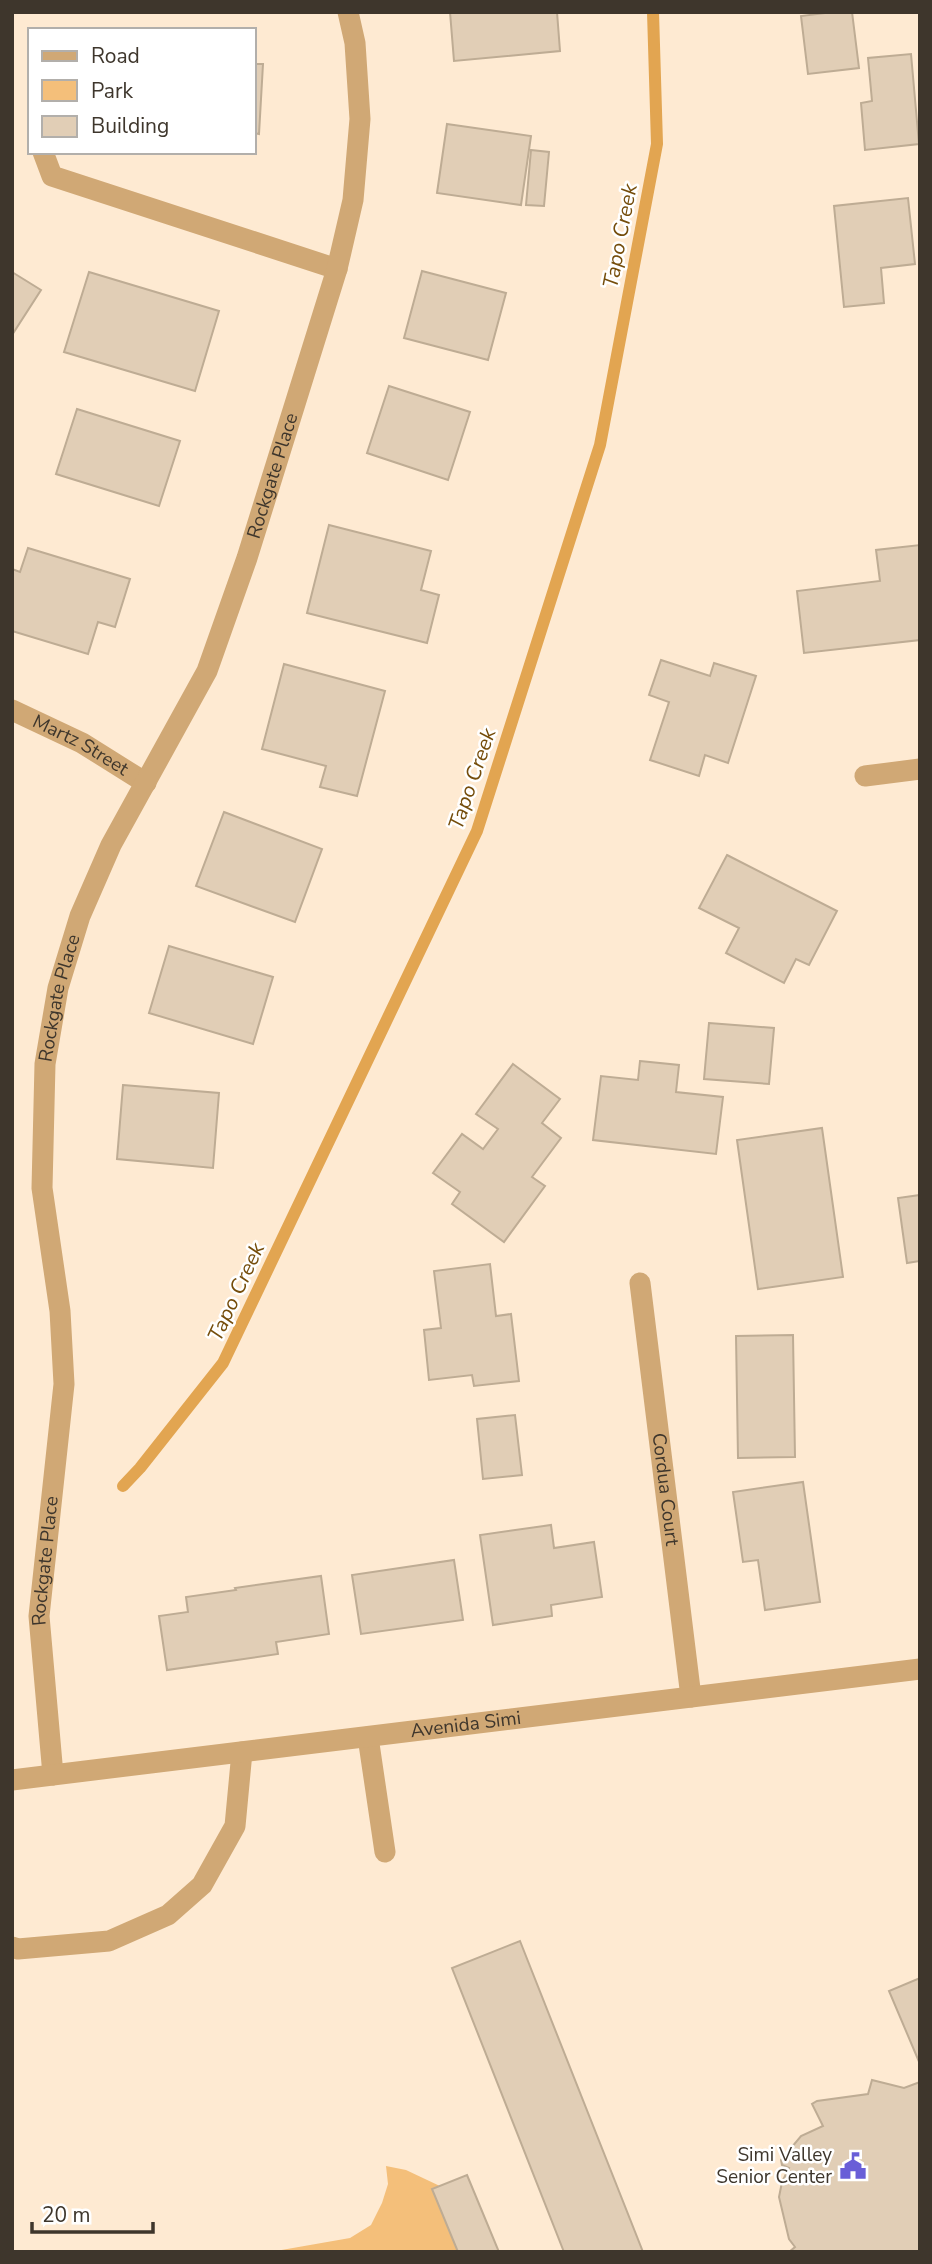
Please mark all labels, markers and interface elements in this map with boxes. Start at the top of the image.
legend [28,28,256,154]
text: Road [91,42,140,70]
text: Park [91,77,133,105]
text: Building [91,112,169,140]
water label: Tapo Creek [596,181,644,291]
street label: Rockgate Place [241,410,304,542]
street label: Martz Street [28,708,134,782]
water label: Tapo Creek [442,724,503,834]
street label: Rockgate Place [33,931,87,1064]
water label: Tapo Creek [201,1238,271,1346]
street label: Cordua Court [646,1432,685,1548]
street label: Rockgate Place [26,1495,65,1627]
street label: Avenida Simi [409,1705,522,1744]
place label: Simi Valley Senior Center [716,2142,832,2190]
public building icon: Simi Valley Senior Center [838,2151,868,2181]
scale bar [32,2190,152,2234]
text: 20 m [42,2201,91,2229]

